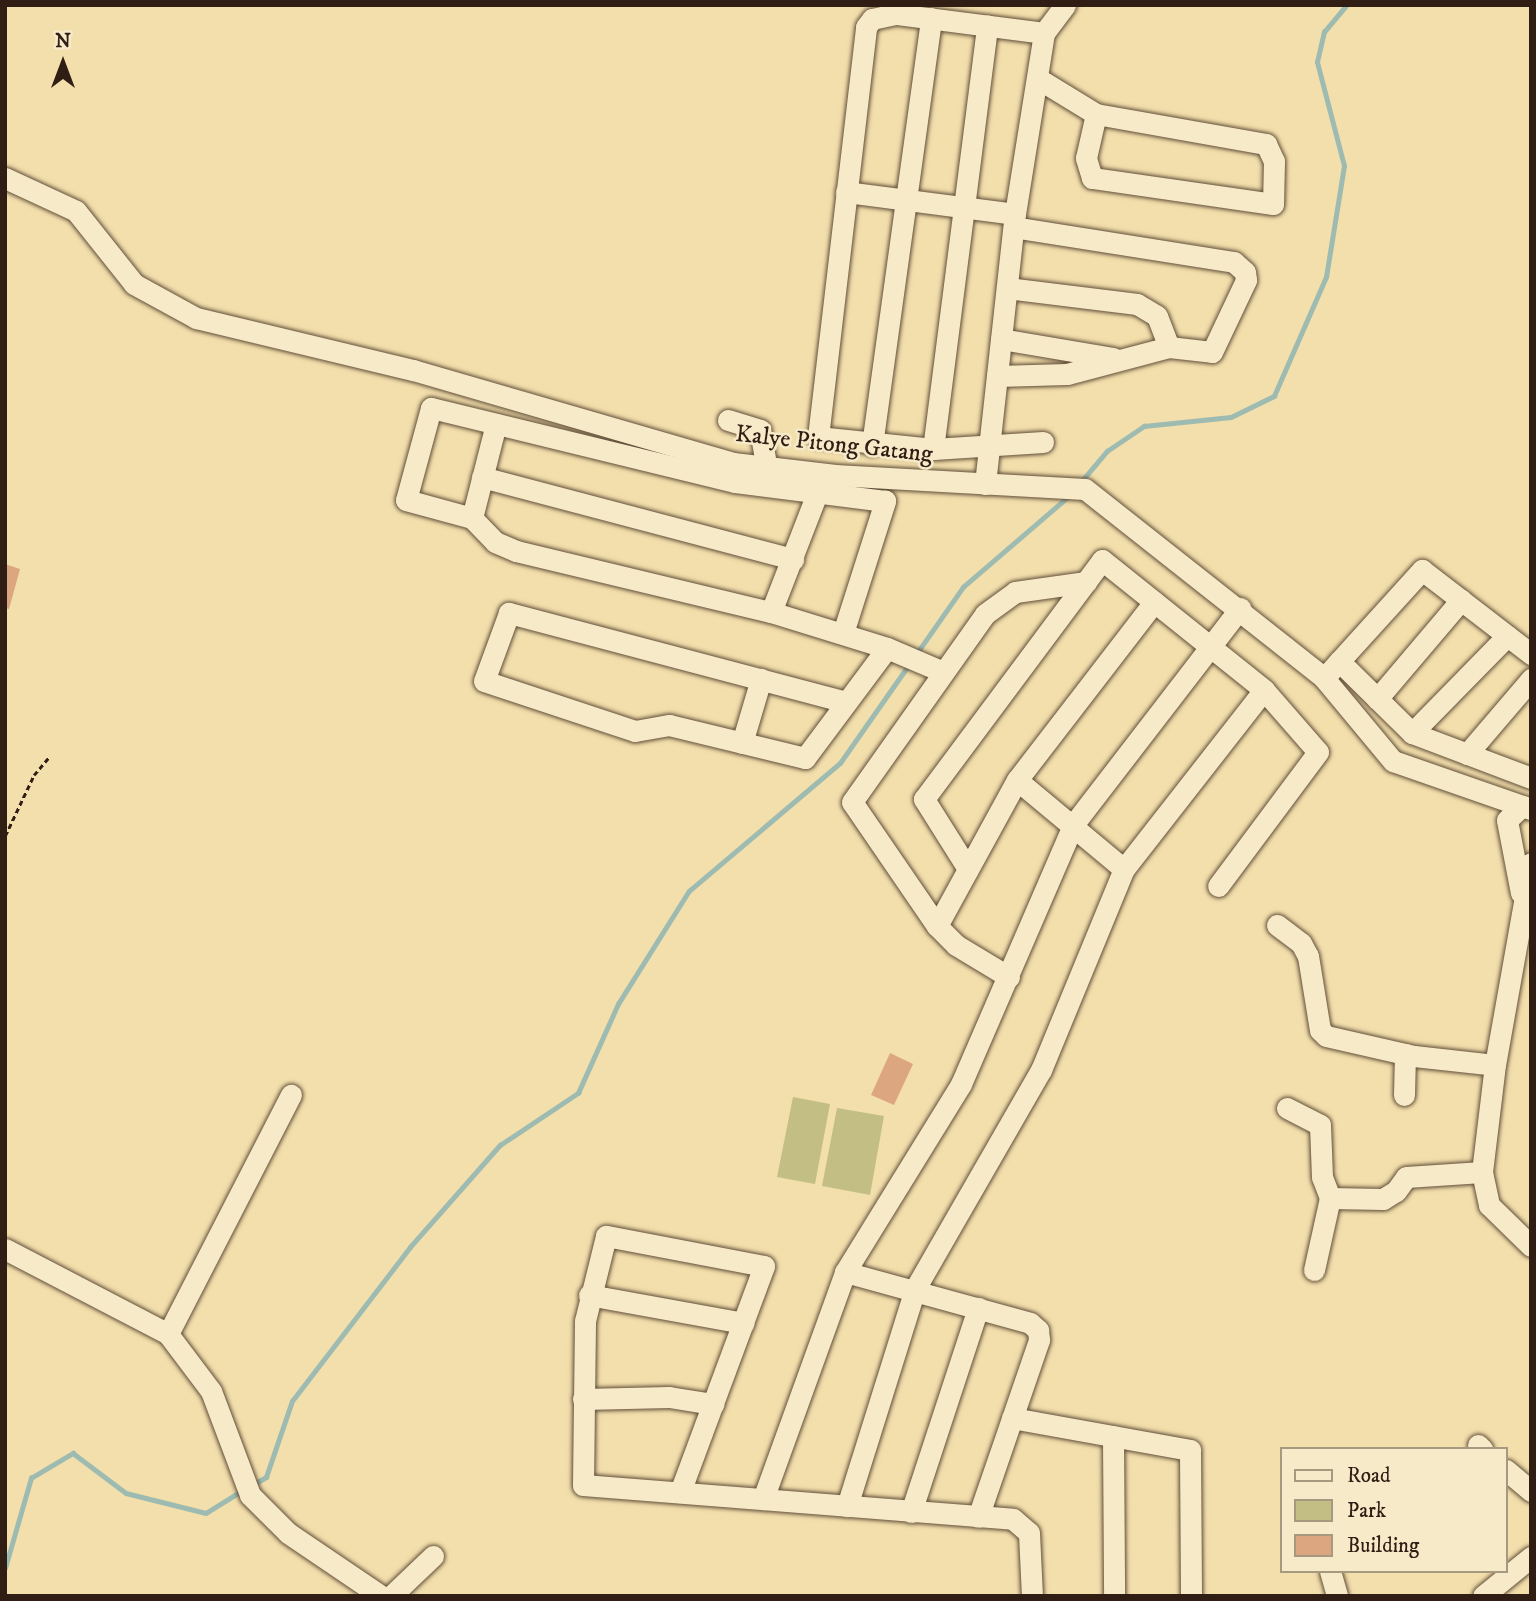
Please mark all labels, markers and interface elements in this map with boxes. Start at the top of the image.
north arrow [28,28,98,98]
text: N [55,30,71,53]
street label: Kalye Pitong Gatang [734,420,934,470]
legend [1280,1447,1508,1573]
text: Road [1347,1463,1391,1489]
text: Park [1347,1498,1386,1524]
text: Building [1347,1533,1419,1559]

